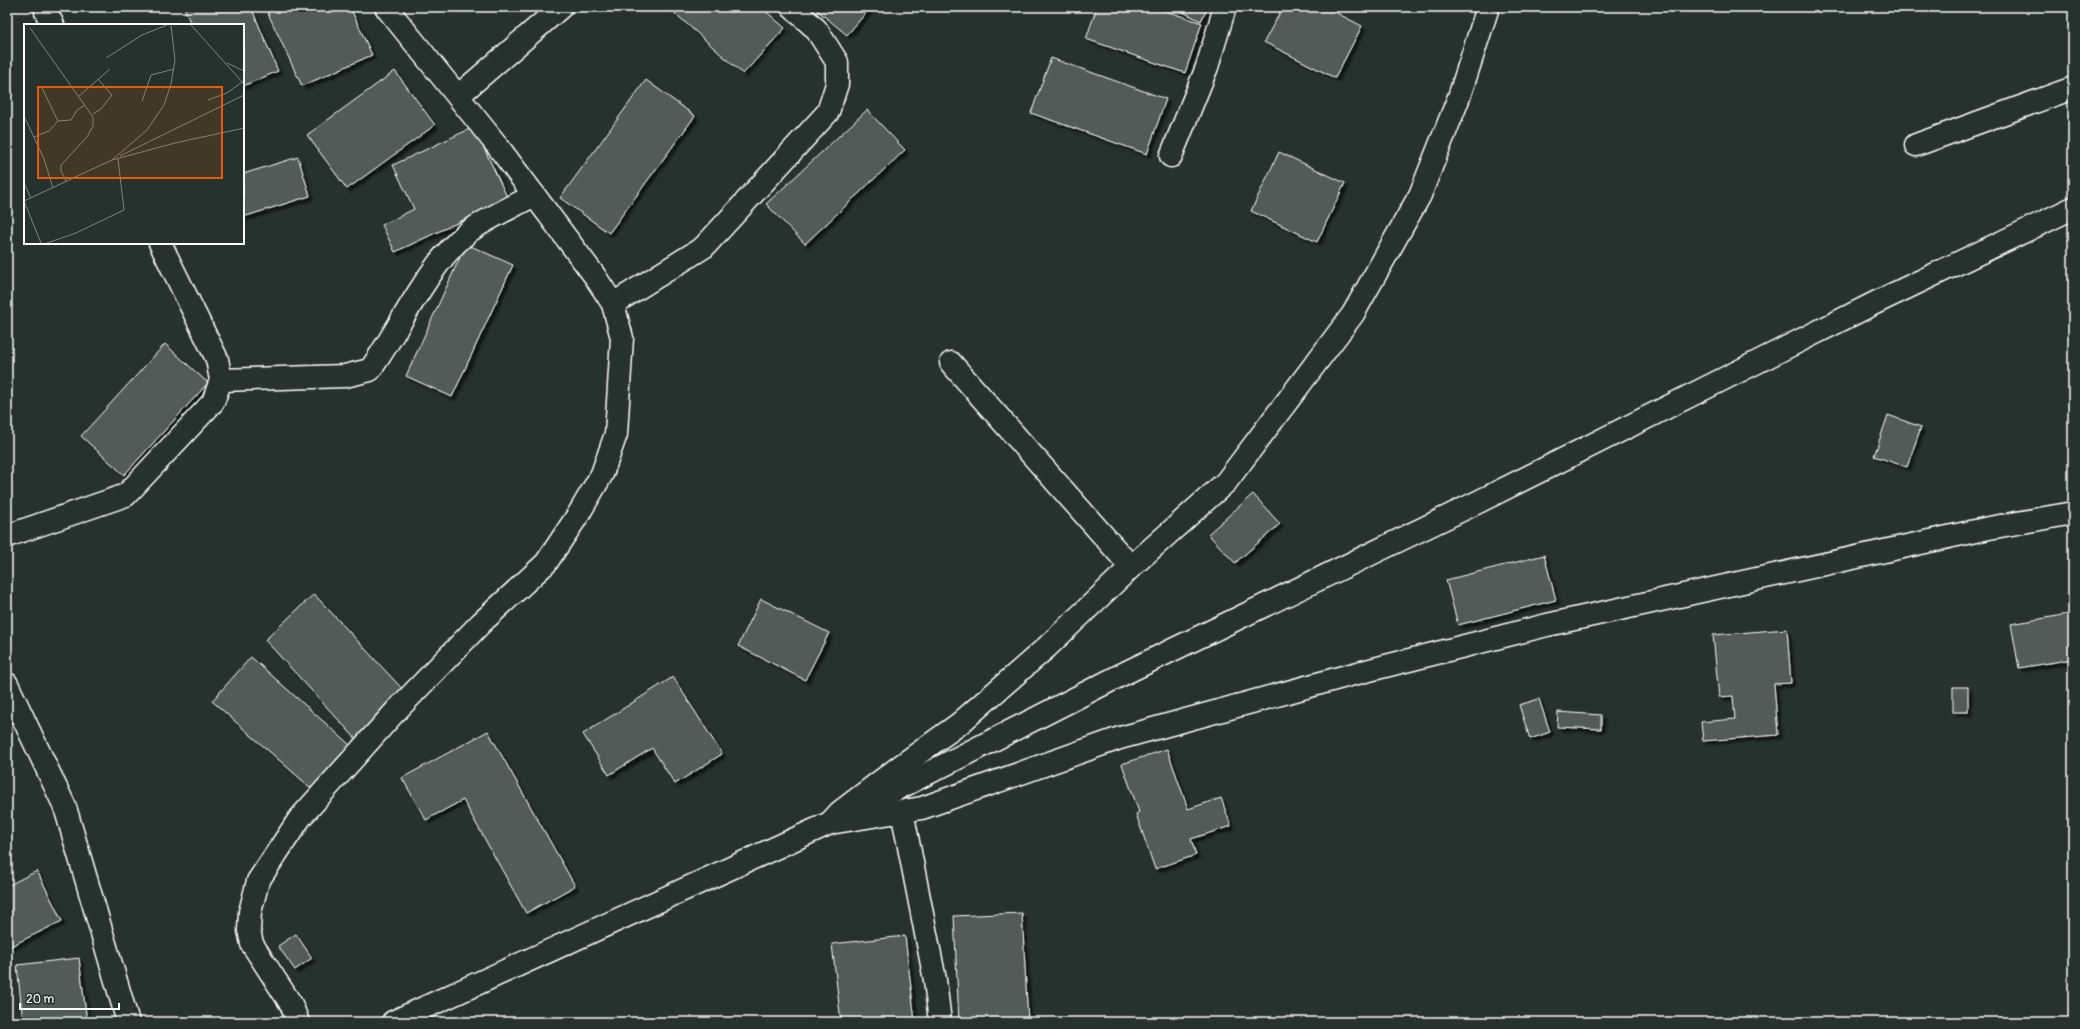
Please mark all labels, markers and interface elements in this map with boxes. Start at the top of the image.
inset map [24,24,244,244]
scale bar [20,985,119,1011]
text: 20 m [26,992,55,1007]

